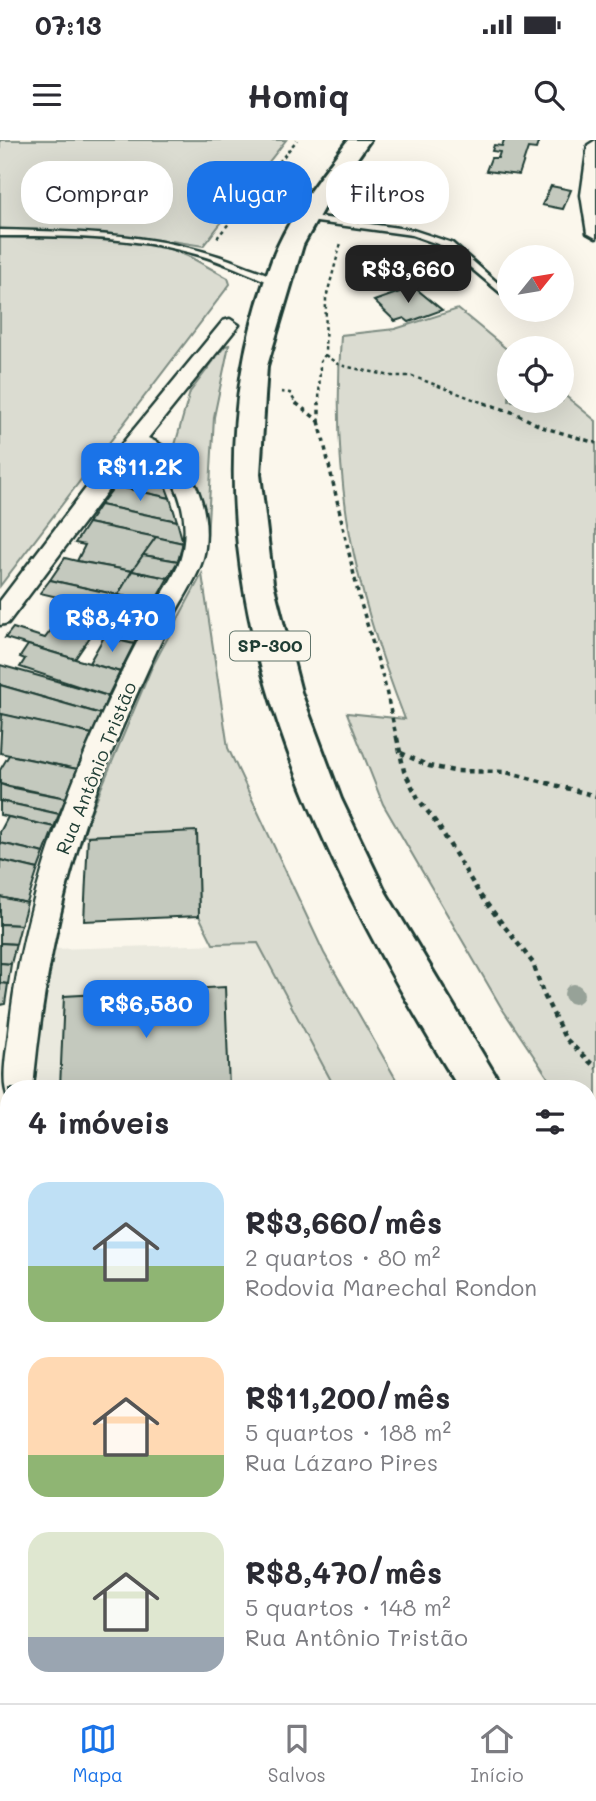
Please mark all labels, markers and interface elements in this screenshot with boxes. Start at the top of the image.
text: 07:13 [35,8,102,42]
text: Homiq [247,74,349,116]
icon: menu [28,76,66,114]
icon: search [530,76,568,114]
chip: Comprar [21,161,173,224]
chip: Alugar [187,161,312,224]
chip: Filtros [326,161,449,224]
north arrow [497,245,574,322]
map controls [497,245,574,413]
pin: R$3,660 [343,246,473,305]
text: R$3,660 [361,253,455,283]
button: locate [497,336,574,413]
pin: R$11.2K [75,444,205,503]
text: R$11.2K [97,451,183,481]
pin: R$8,470 [47,594,177,654]
text: R$8,470 [65,602,159,632]
road number: SP-300 [230,632,310,660]
street label: Rua Antônio Tristão [49,678,142,858]
pin: R$6,580 [81,981,211,1040]
text: R$6,580 [99,988,193,1018]
text: 4 imóveis [28,1102,169,1142]
icon: filters [531,1103,569,1141]
text: R$3,660/mês [245,1202,442,1242]
icon: home [84,1210,168,1294]
text: 2 quartos · 80 m² [245,1242,441,1272]
text: Rodovia Marechal Rondon [245,1272,537,1302]
text: R$11,200/mês [245,1377,450,1417]
icon: home [84,1385,168,1469]
text: 5 quartos · 188 m² [245,1417,451,1447]
text: Rua Lázaro Pires [245,1447,438,1477]
text: R$8,470/mês [245,1552,442,1592]
icon: home [84,1560,168,1644]
text: 5 quartos · 148 m² [245,1592,451,1622]
text: Rua Antônio Tristão [245,1622,468,1652]
tab: Mapa [72,1720,123,1787]
tab: Salvos [268,1720,326,1787]
tab: Início [470,1720,524,1787]

